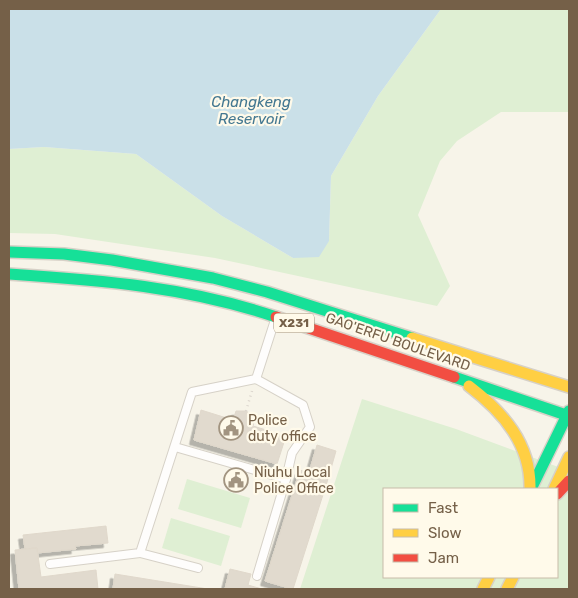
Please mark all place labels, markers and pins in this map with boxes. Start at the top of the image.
place label: Police duty office [248,412,317,445]
public building icon: Police duty office [218,415,244,441]
place label: Niuhu Local Police Office [254,464,334,497]
public building icon: Niuhu Local Police Office [223,467,249,493]

